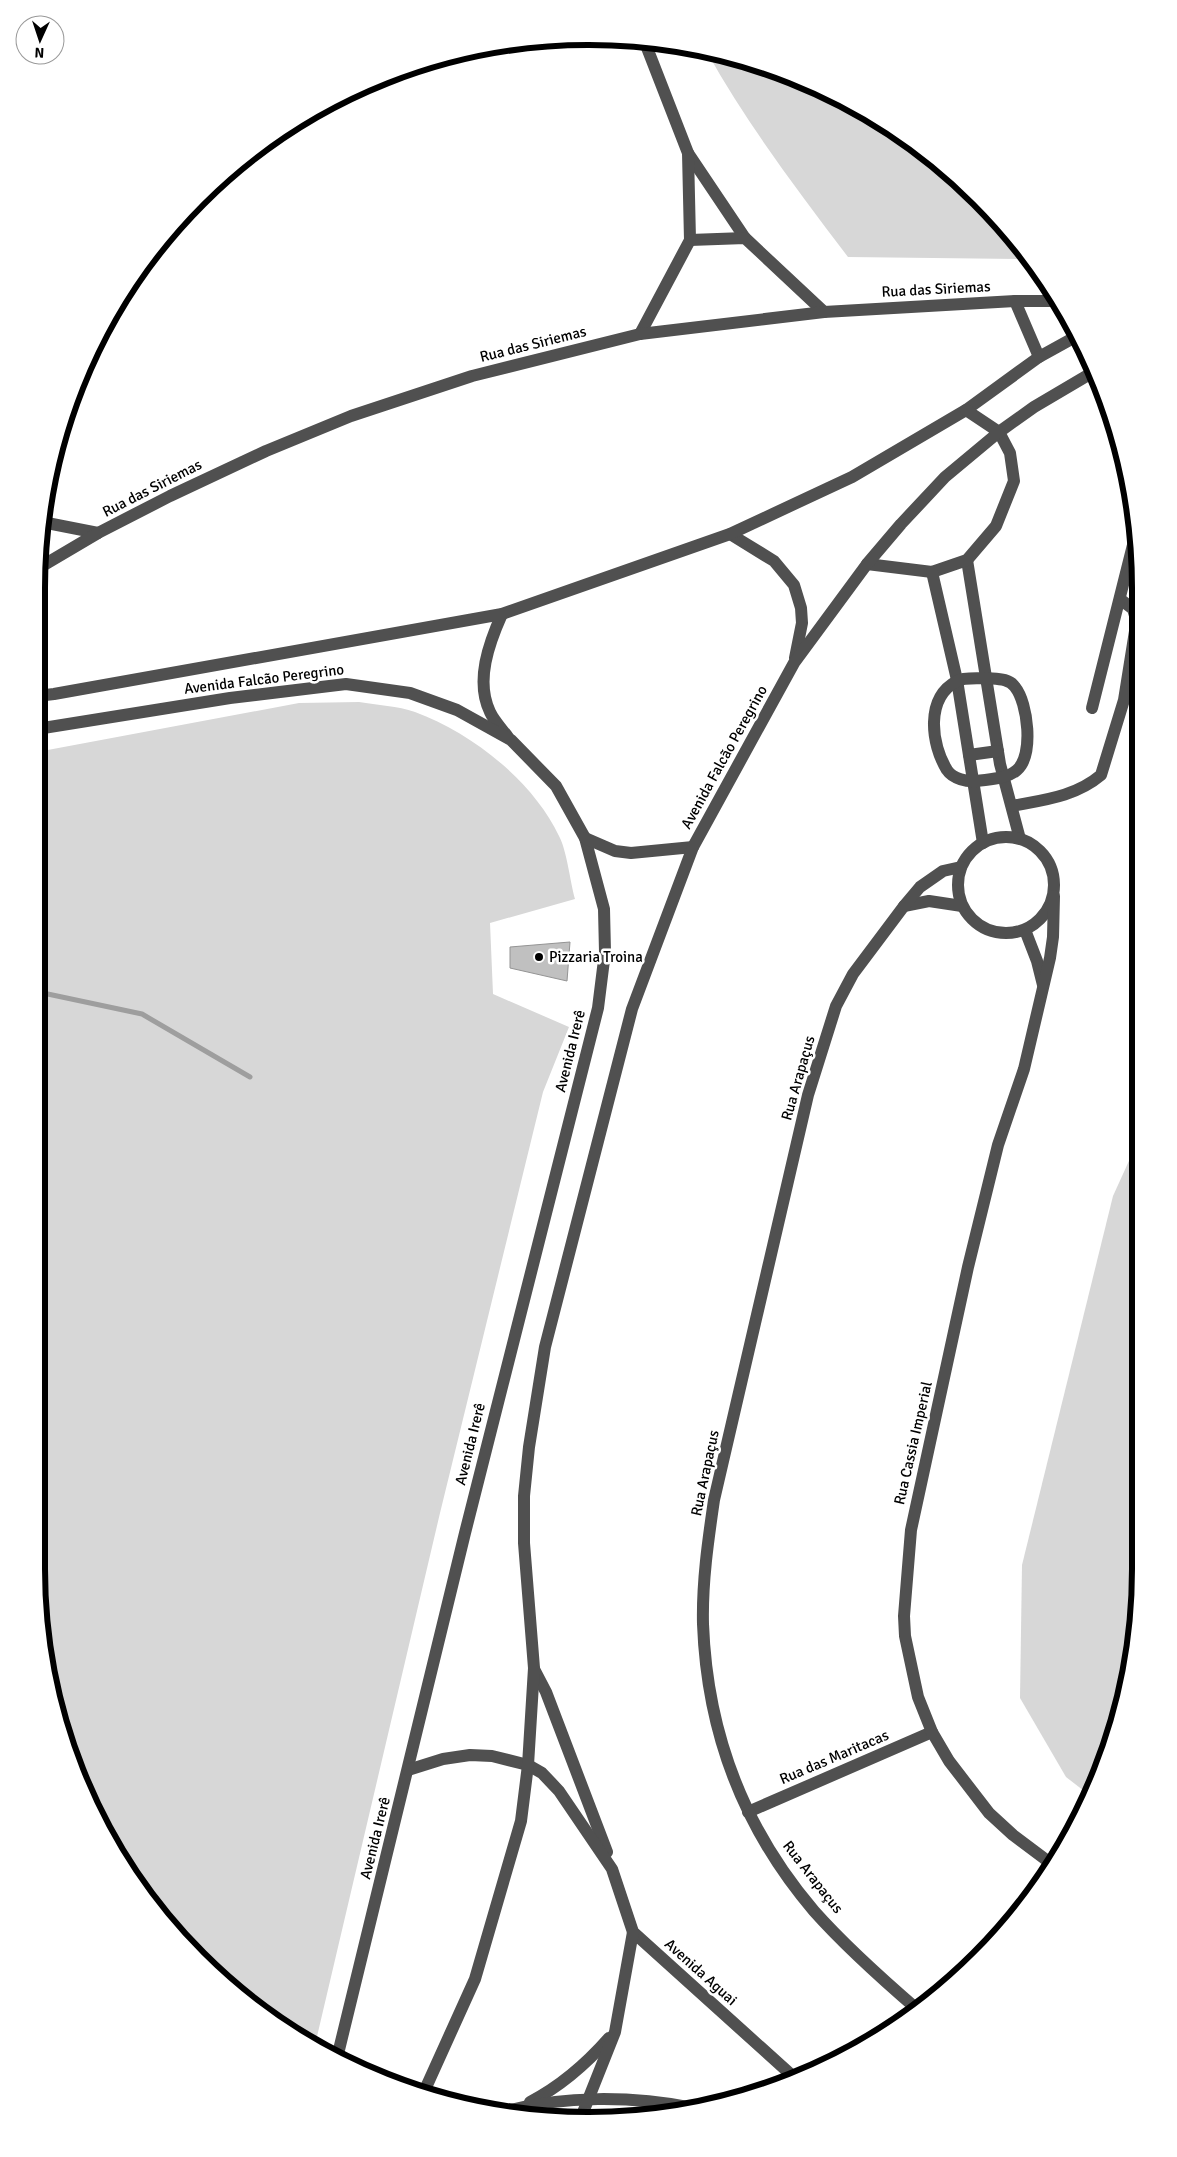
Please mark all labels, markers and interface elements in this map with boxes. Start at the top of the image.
north arrow [15,15,65,65]
text: N [34,44,45,61]
street label: Rua das Siriemas [881,277,991,301]
street label: Rua das Siriemas [478,322,589,366]
street label: Rua das Siriemas [99,455,205,521]
street label: Avenida Falcão Peregrino [183,660,345,698]
street label: Avenida Falcão Peregrino [677,682,771,832]
place label: Pizzaria Troina [549,948,643,966]
marker: Pizzaria Troina [533,951,545,963]
street label: Avenida Irerê [551,1008,589,1094]
street label: Rua Arapaçus [777,1033,819,1122]
street label: Rua Cassia Imperial [890,1380,936,1506]
street label: Avenida Irerê [451,1401,489,1487]
street label: Rua Arapaçus [687,1428,723,1518]
street label: Rua das Maritacas [777,1726,892,1788]
street label: Avenida Irerê [356,1795,394,1881]
street label: Rua Arapaçus [779,1837,847,1917]
street label: Avenida Aguai [661,1935,741,2009]

